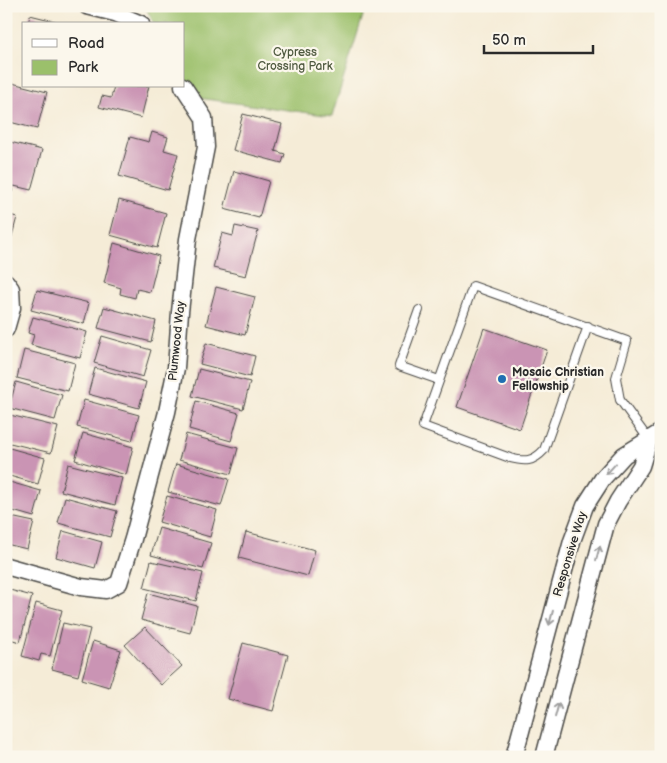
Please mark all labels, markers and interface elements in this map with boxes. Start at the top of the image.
legend [22,22,185,88]
scale bar [484,22,593,54]
text: 50 m [492,31,526,50]
text: Road [68,34,104,53]
park label: Cypress Crossing Park [257,45,333,74]
text: Park [68,58,99,77]
street label: Plumwood Way [165,300,189,382]
place label: Mosaic Christian Fellowship [512,365,604,394]
marker: Mosaic Christian Fellowship [496,373,508,385]
one-way arrow [605,463,616,476]
street label: Responsive Way [550,509,590,598]
one-way arrow [594,545,604,561]
one-way arrow [546,610,556,626]
one-way arrow [552,702,562,718]

